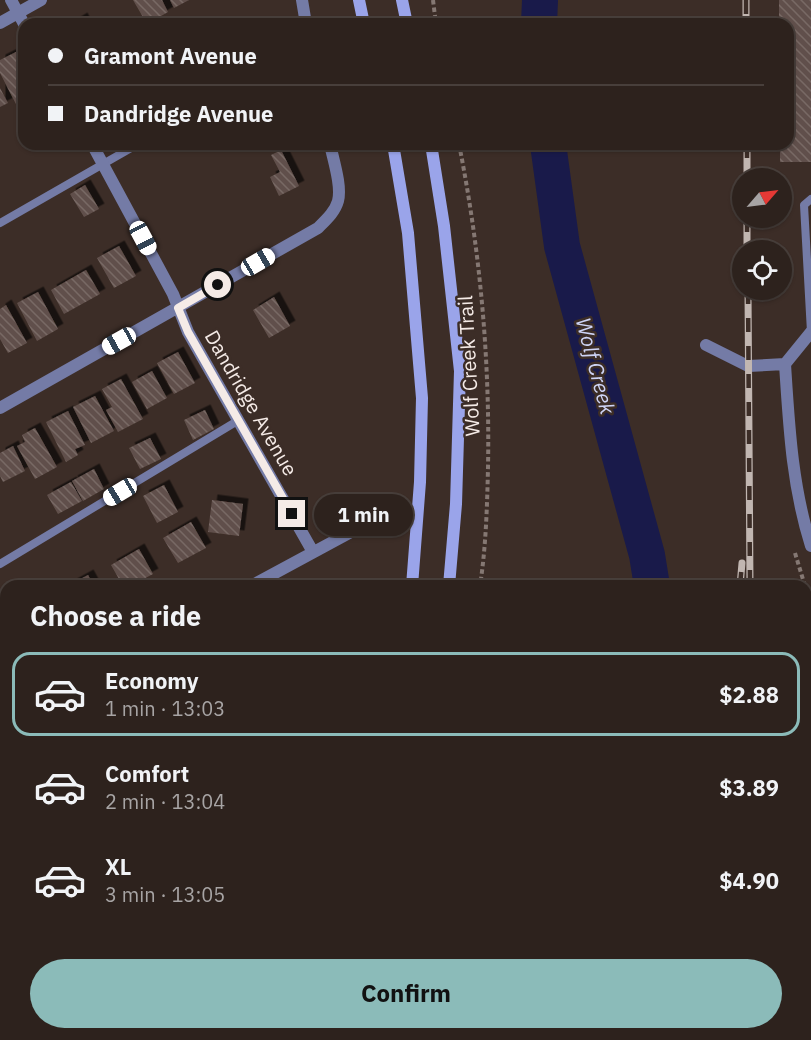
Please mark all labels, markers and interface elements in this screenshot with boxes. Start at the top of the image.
text: Gramont Avenue [84,41,257,70]
text: Dandridge Avenue [84,99,274,128]
north arrow [732,168,792,228]
map controls [732,168,792,300]
car [127,218,159,258]
button: locate [732,240,792,300]
car [238,245,278,279]
route start [204,271,231,298]
street label: Wolf Creek Trail [451,295,486,437]
water label: Wolf Creek [570,314,623,418]
car [99,324,139,358]
street label: Dandridge Avenue [199,325,304,480]
car [100,475,140,509]
callout: 1 min [313,493,412,535]
route end [278,500,305,527]
text: 1 min [337,501,390,528]
text: Choose a ride [30,598,201,633]
text: Economy [105,666,199,695]
icon: car [33,667,87,721]
text: $2.88 [719,680,779,709]
text: 1 min · 13:03 [105,695,225,722]
text: Comfort [105,759,189,788]
icon: car [33,760,87,814]
text: $3.89 [719,773,779,802]
text: 2 min · 13:04 [105,788,225,815]
text: XL [105,852,131,881]
icon: car [33,853,87,907]
text: $4.90 [719,866,779,895]
text: 3 min · 13:05 [105,881,225,908]
button: Confirm [30,959,782,1028]

